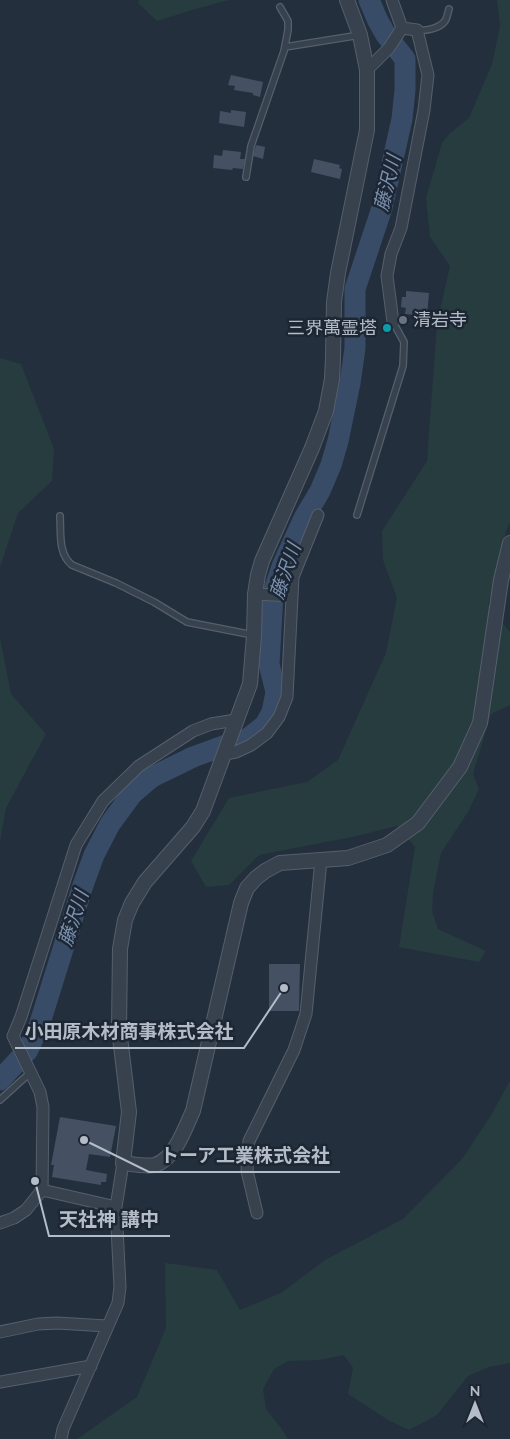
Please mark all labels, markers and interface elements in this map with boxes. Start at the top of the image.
water label: 藤沢川 [368,151,406,214]
place label: 清岩寺 [413,308,467,331]
marker: 清岩寺 [397,314,409,326]
place label: 三界萬霊塔 [287,316,377,339]
marker: 三界萬霊塔 [381,322,393,334]
water label: 藤沢川 [264,538,306,602]
water label: 藤沢川 [53,885,94,949]
callout: 小田原木材商事株式会社 [15,1014,244,1048]
text: 小田原木材商事株式会社 [24,1019,234,1043]
callout: トーア工業株式会社 [149,1138,340,1172]
text: トーア工業株式会社 [160,1143,330,1167]
callout: 天社神 講中 [49,1202,170,1236]
text: 天社神 講中 [59,1207,159,1231]
north arrow [450,1379,500,1429]
text: N [470,1382,480,1400]

